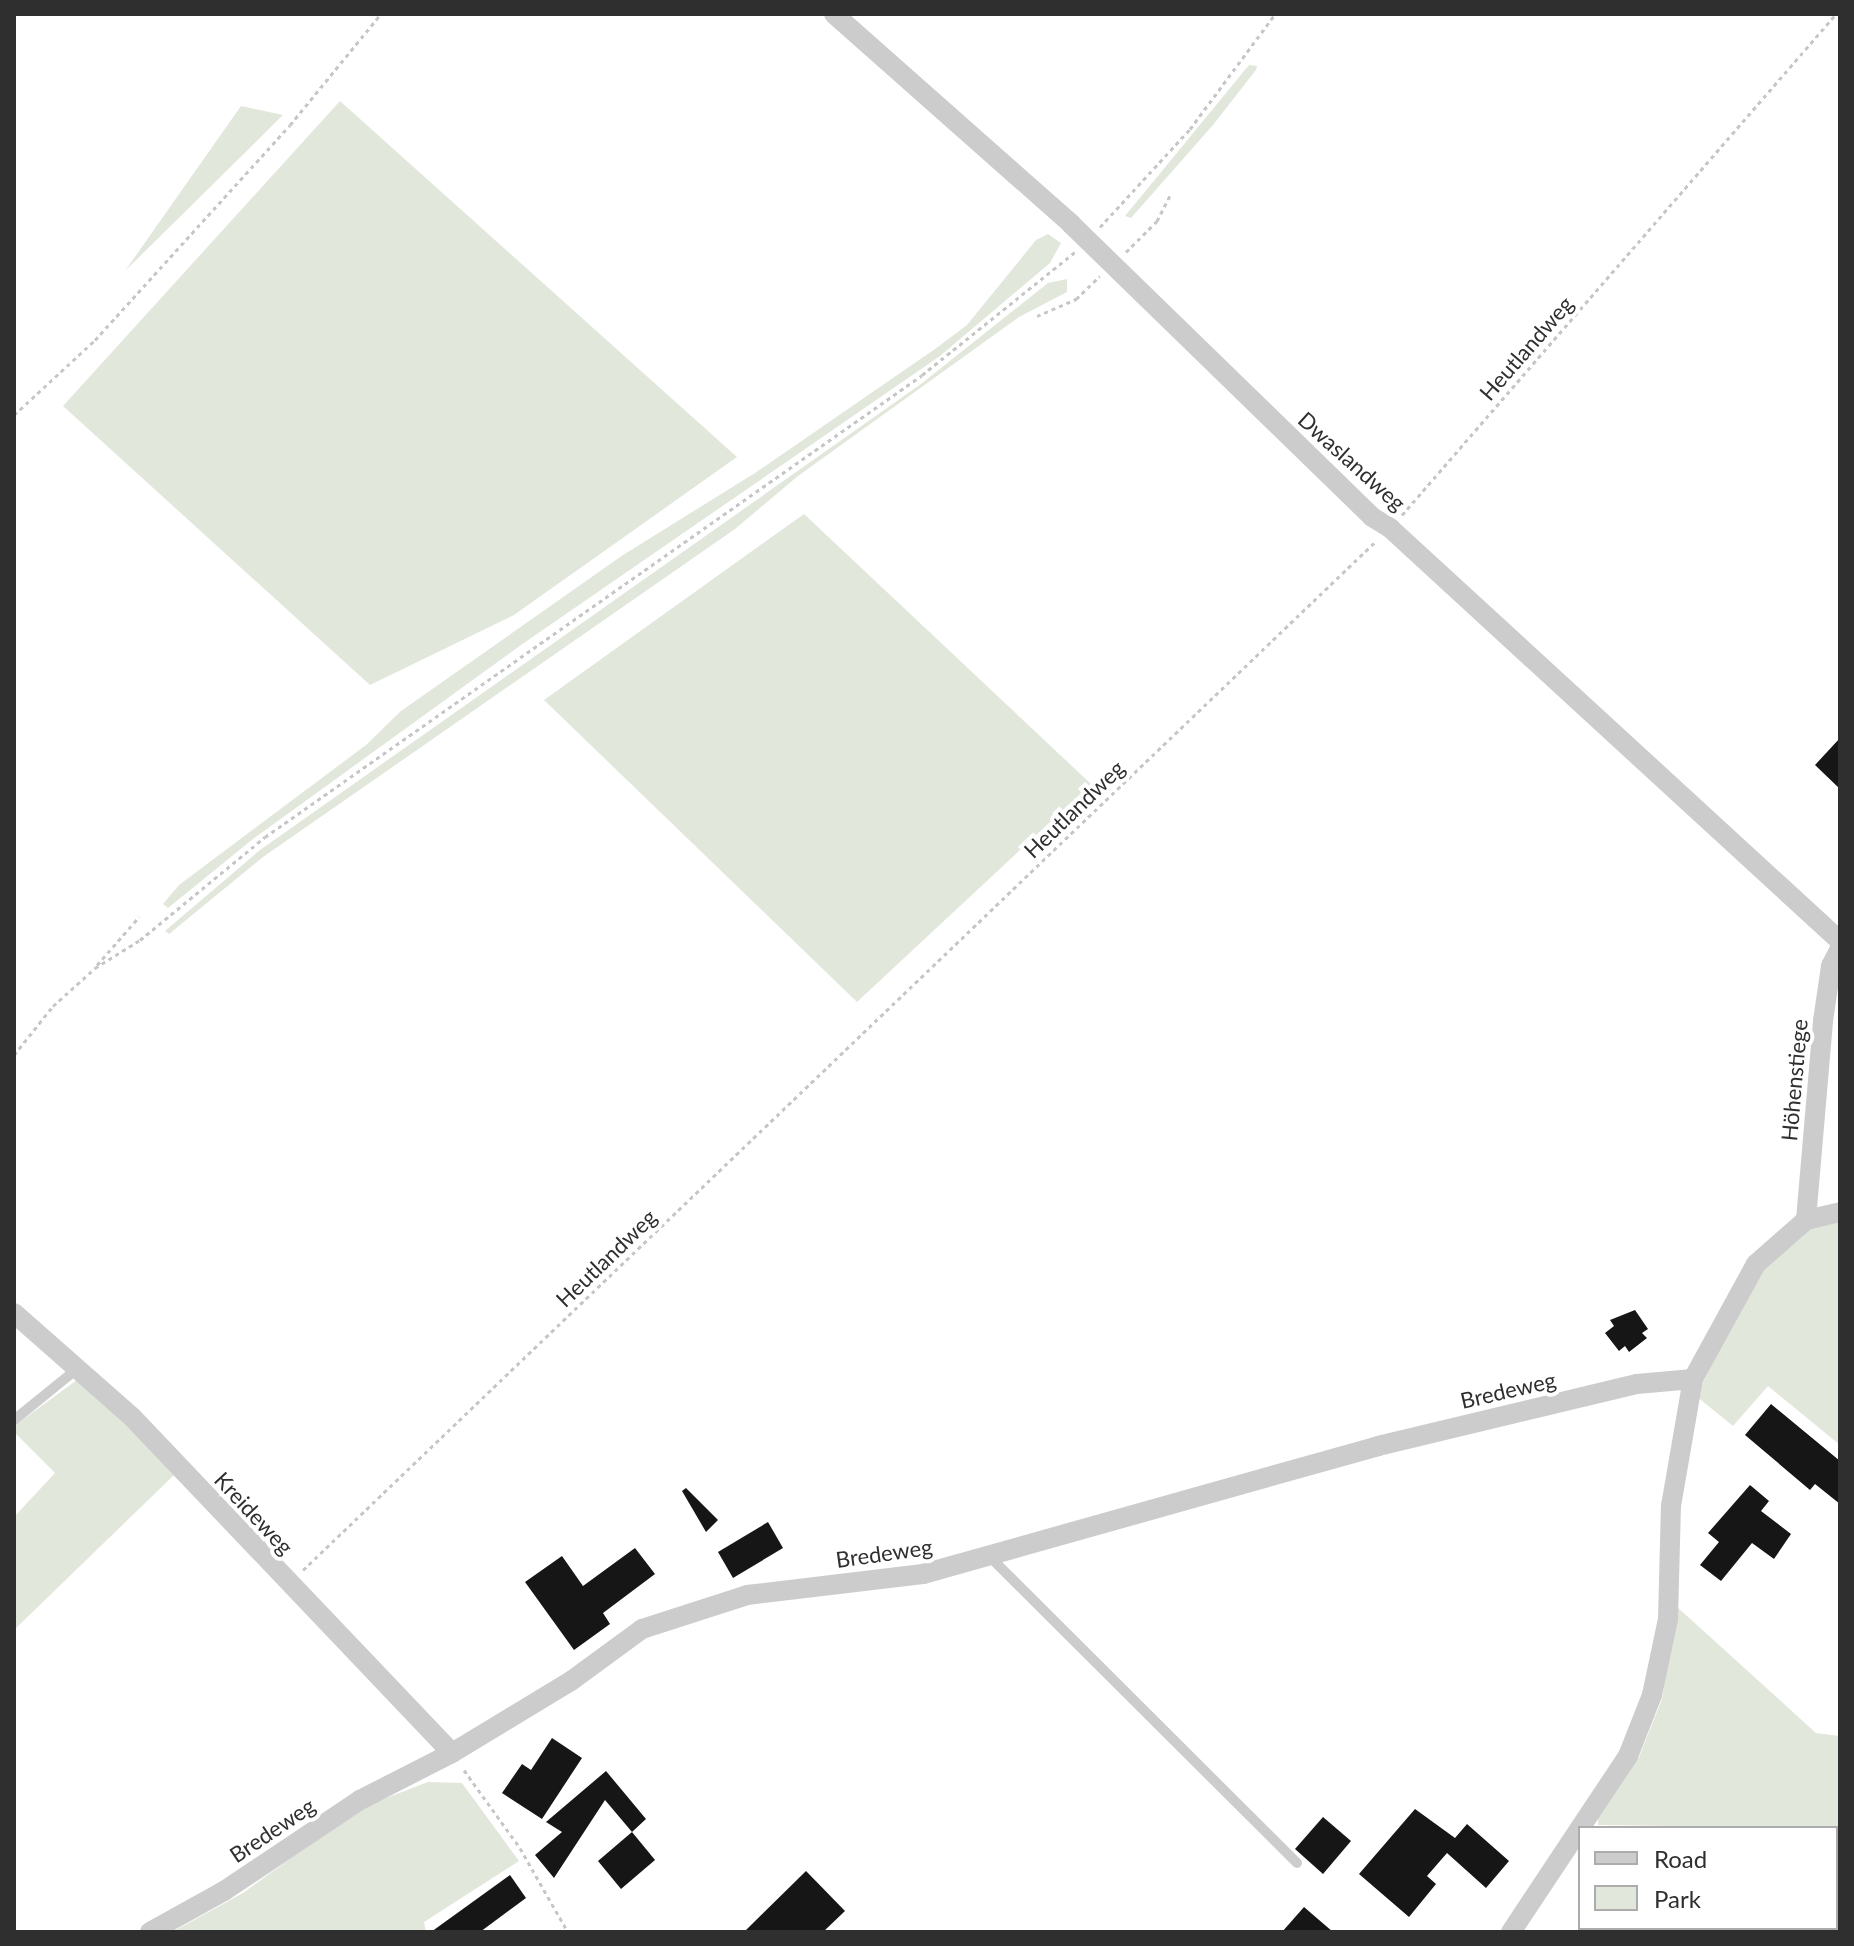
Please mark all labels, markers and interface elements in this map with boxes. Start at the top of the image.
street label: Heutlandweg [1474,291,1578,405]
street label: Dwaslandweg [1293,406,1411,516]
street label: Heutlandweg [1018,755,1130,863]
street label: Höhenstiege [1776,1018,1812,1142]
street label: Heutlandweg [550,1204,662,1312]
street label: Bredeweg [1458,1366,1558,1414]
street label: Kreideweg [209,1466,299,1560]
street label: Bredeweg [834,1533,934,1573]
street label: Bredeweg [224,1792,320,1868]
legend [1578,1826,1838,1930]
text: Road [1654,1844,1707,1873]
text: Park [1654,1884,1701,1913]

